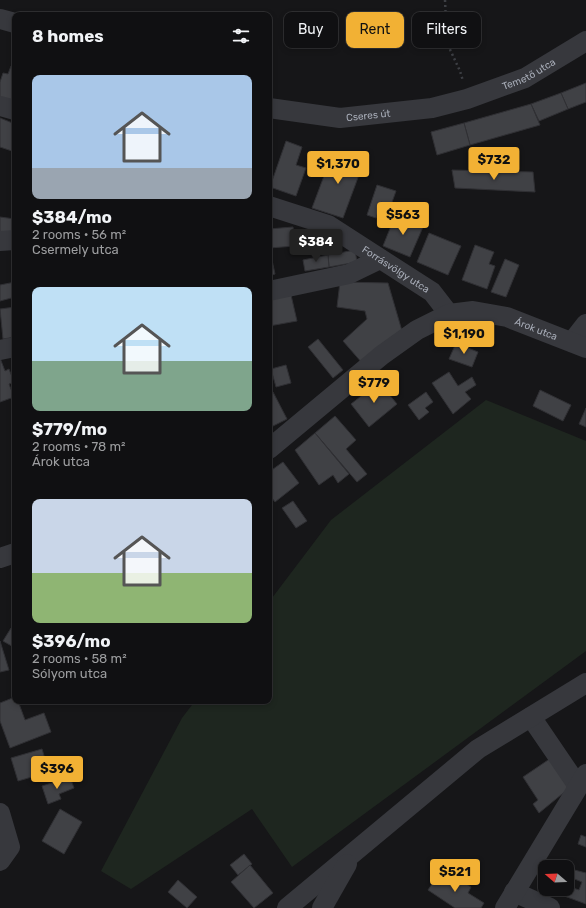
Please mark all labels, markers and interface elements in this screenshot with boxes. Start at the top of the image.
chip: Buy [284,12,338,48]
chip: Rent [346,12,404,48]
chip: Filters [412,12,481,48]
icon: filters [230,25,252,47]
text: 8 homes [32,26,104,46]
street label: Temető utca [501,56,558,93]
icon: home [106,101,178,173]
street label: Cseres út [346,108,391,124]
pin: $732 [470,147,518,181]
pin: $1,370 [305,151,371,185]
text: $732 [477,152,511,167]
text: $1,370 [316,156,360,171]
pin: $563 [379,202,427,236]
text: $384/mo [32,207,112,227]
text: $563 [386,207,420,222]
text: 2 rooms · 56 m² [32,227,126,242]
pin: $384 [292,229,340,263]
text: $384 [299,234,333,249]
text: Csermely utca [32,242,119,257]
street label: Forrásvölgy utca [360,244,431,296]
icon: home [106,313,178,385]
street label: Árok utca [513,316,559,343]
pin: $1,190 [431,321,497,355]
text: $1,190 [443,326,485,341]
pin: $779 [350,370,398,404]
text: $779 [358,375,390,390]
text: $779/mo [32,419,107,439]
text: 2 rooms · 78 m² [32,439,126,454]
text: Árok utca [32,454,90,469]
icon: home [106,525,178,597]
text: $396/mo [32,631,111,651]
text: 2 rooms · 58 m² [32,651,127,666]
text: Sólyom utca [32,666,107,681]
pin: $396 [33,756,81,790]
text: $396 [40,761,74,776]
pin: $521 [431,859,479,893]
north arrow [538,860,574,896]
map controls [538,860,574,896]
text: $521 [439,864,471,879]

